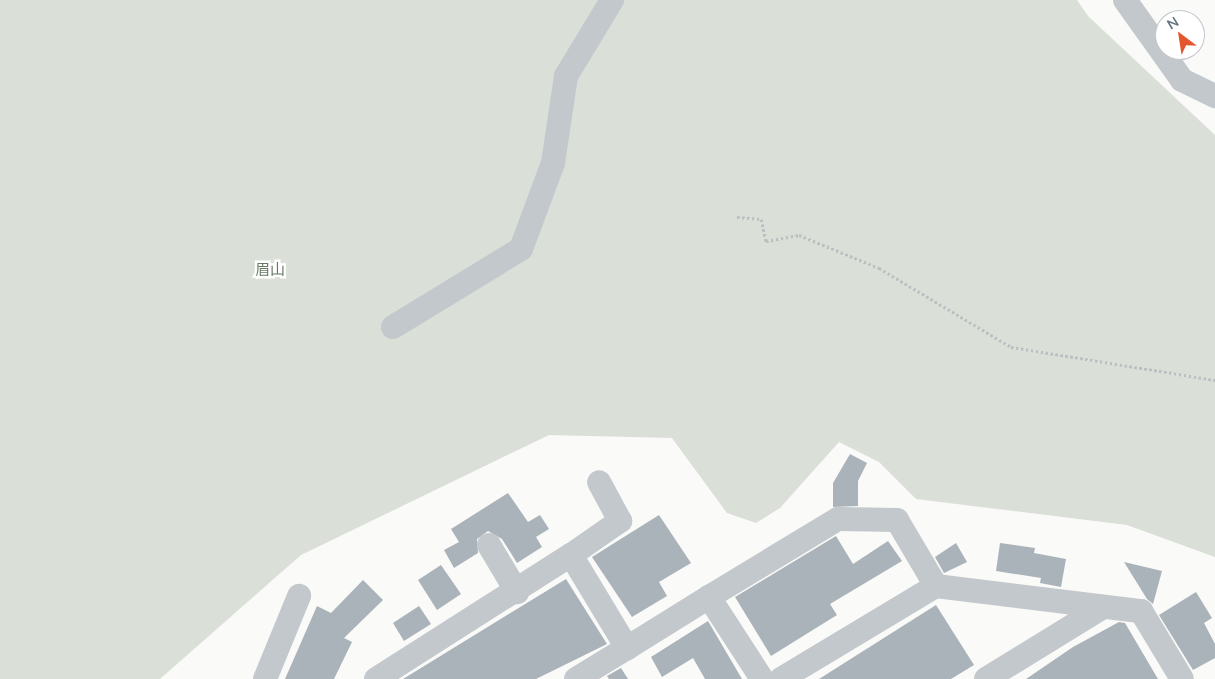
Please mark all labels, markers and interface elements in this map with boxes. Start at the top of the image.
north arrow [1155,10,1205,60]
text: N [1164,13,1182,33]
park label: 眉山 [255,261,285,279]

